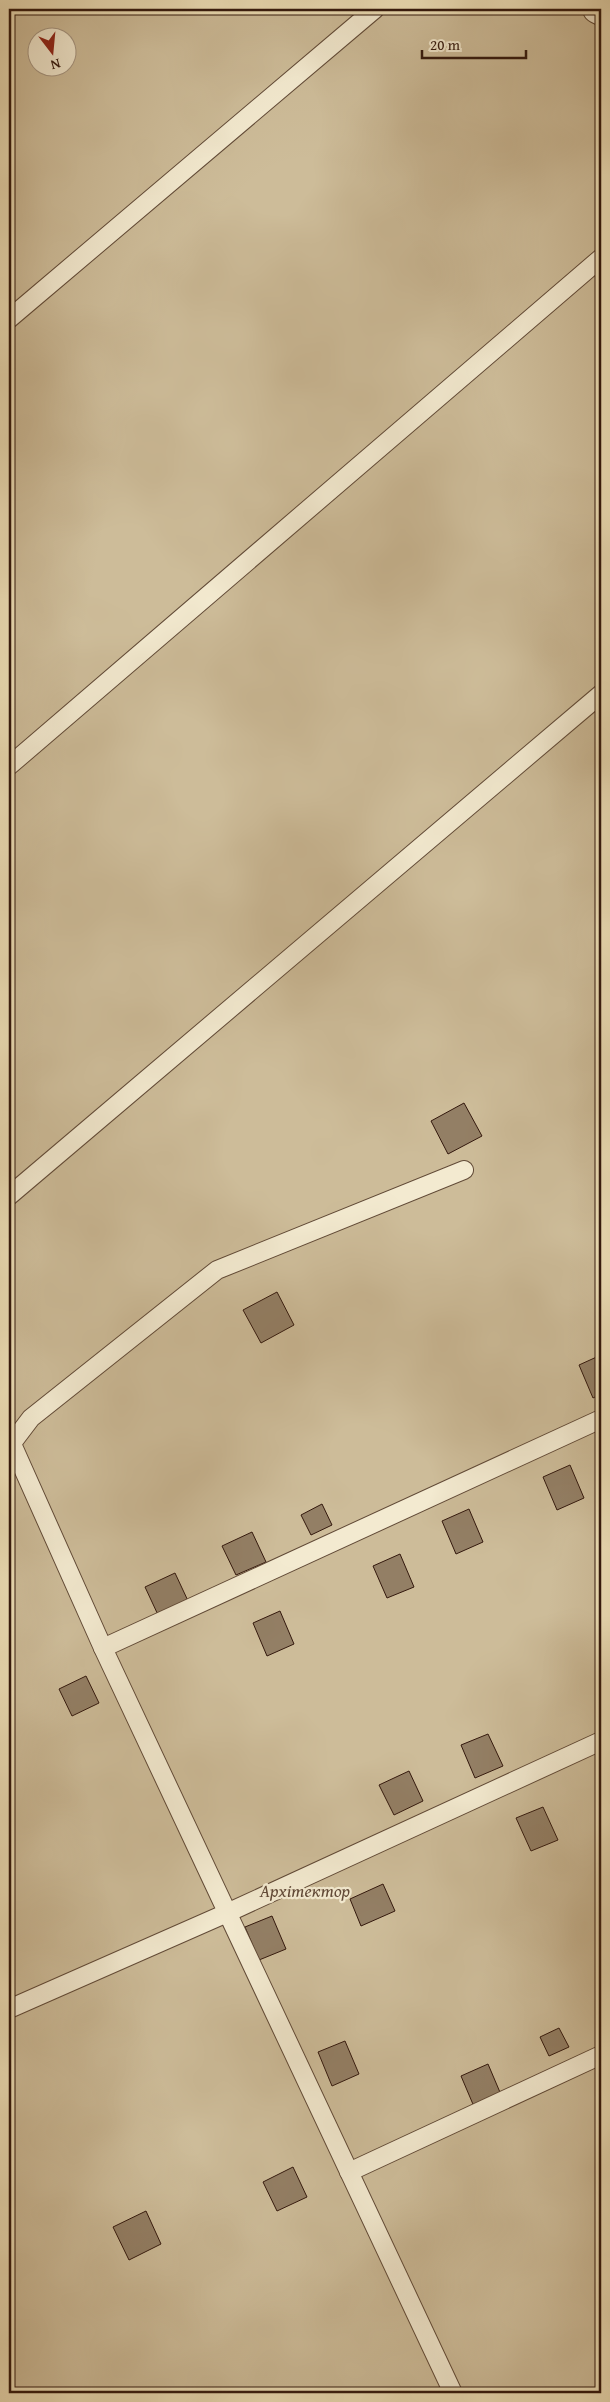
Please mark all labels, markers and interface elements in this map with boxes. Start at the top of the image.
north arrow [28,28,78,78]
scale bar [422,28,526,60]
text: 20 m [430,34,461,55]
text: N [48,54,63,76]
park label: Архітектор [259,1877,350,1904]

